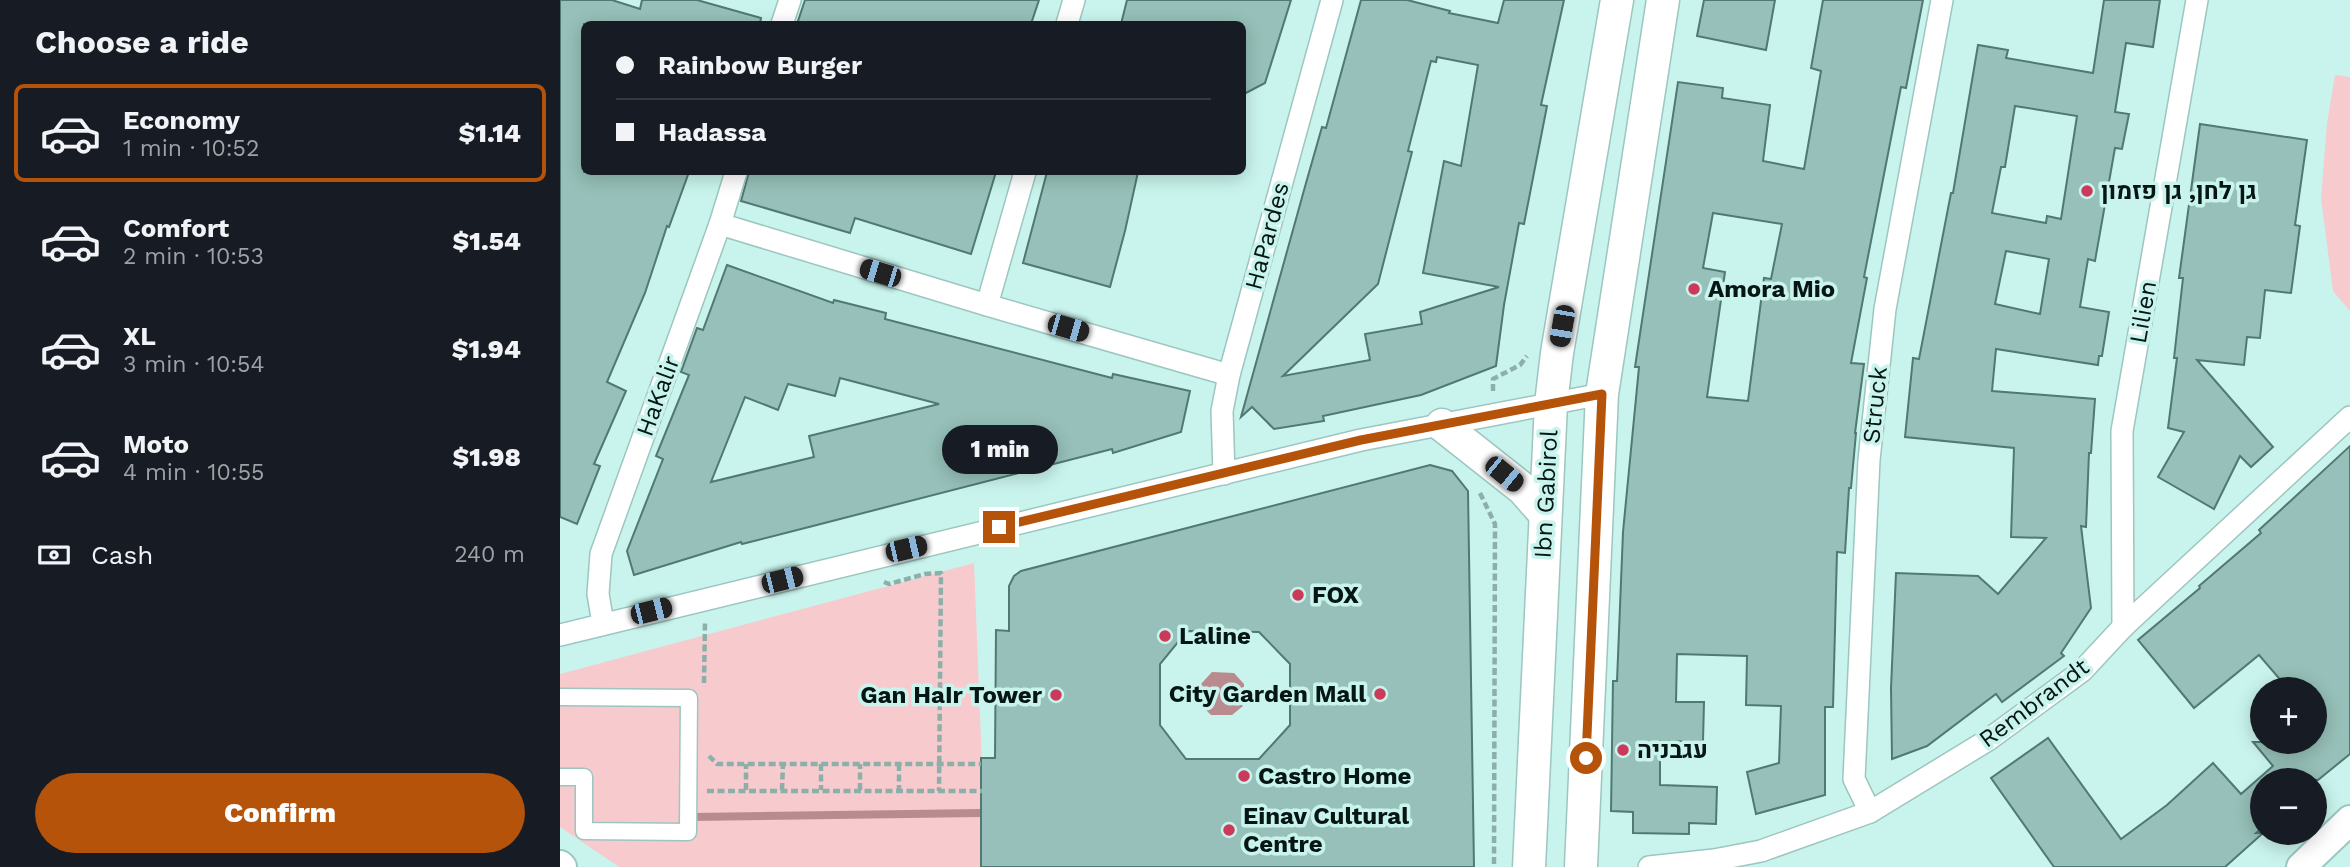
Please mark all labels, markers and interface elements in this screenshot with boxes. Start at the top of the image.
text: Choose a ride [35,23,249,61]
text: Rainbow Burger [658,50,862,80]
icon: car [39,102,102,165]
text: Economy [123,105,240,135]
text: Hadassa [658,117,766,147]
text: $1.14 [459,118,521,148]
text: 1 min · 10:52 [123,135,259,162]
place label: גן לחן, גן פזמון [2101,177,2257,205]
street label: HaPardes [1239,179,1295,293]
marker: גן לחן, גן פזמון [2079,183,2095,199]
icon: car [39,210,102,273]
text: Comfort [123,213,229,243]
text: $1.54 [453,226,521,256]
text: 2 min · 10:53 [123,243,264,270]
car [857,257,904,289]
place label: Amora Mio [1708,275,1835,303]
street label: Lilien [2124,278,2162,346]
marker: Amora Mio [1686,281,1702,297]
car [1549,303,1576,349]
car [1045,312,1092,344]
icon: car [39,318,102,381]
text: XL [123,321,156,351]
text: $1.94 [452,334,521,364]
text: 3 min · 10:54 [123,351,264,378]
street label: HaKalir [631,352,686,440]
street label: Struck [1857,365,1893,445]
icon: car [39,426,102,489]
callout: 1 min [941,426,1057,475]
street label: Ibn Gabirol [1529,428,1563,559]
text: Moto [123,429,189,459]
text: 1 min [970,436,1030,463]
text: $1.98 [452,442,521,472]
car [1482,453,1527,495]
text: 4 min · 10:55 [123,459,264,486]
route end [983,511,1015,543]
car [884,534,929,564]
icon: cash [35,536,73,574]
text: Cash [91,540,153,570]
text: 240 m [454,541,525,568]
car [760,565,805,595]
place label: FOX [1312,581,1359,609]
marker: FOX [1290,587,1306,603]
car [629,596,674,626]
place label: Laline [1179,622,1251,650]
marker: Laline [1157,628,1173,644]
street label: Rembrandt [1974,653,2094,753]
map controls [2250,677,2327,845]
button: + [2250,677,2327,754]
place label: City Garden Mall [1169,680,1366,708]
place label: Gan HaIr Tower [860,681,1043,709]
marker: City Garden Mall [1372,686,1388,702]
marker: Gan HaIr Tower [1048,687,1064,703]
place label: עגבניה [1637,736,1708,764]
route start [1570,742,1602,774]
marker: עגבניה [1615,742,1631,758]
place label: Castro Home [1258,762,1412,790]
marker: Castro Home [1236,768,1252,784]
button: − [2250,768,2327,845]
button: Confirm [35,773,525,853]
place label: Einav Cultural Centre [1243,802,1409,858]
marker: Einav Cultural Centre [1221,822,1237,838]

